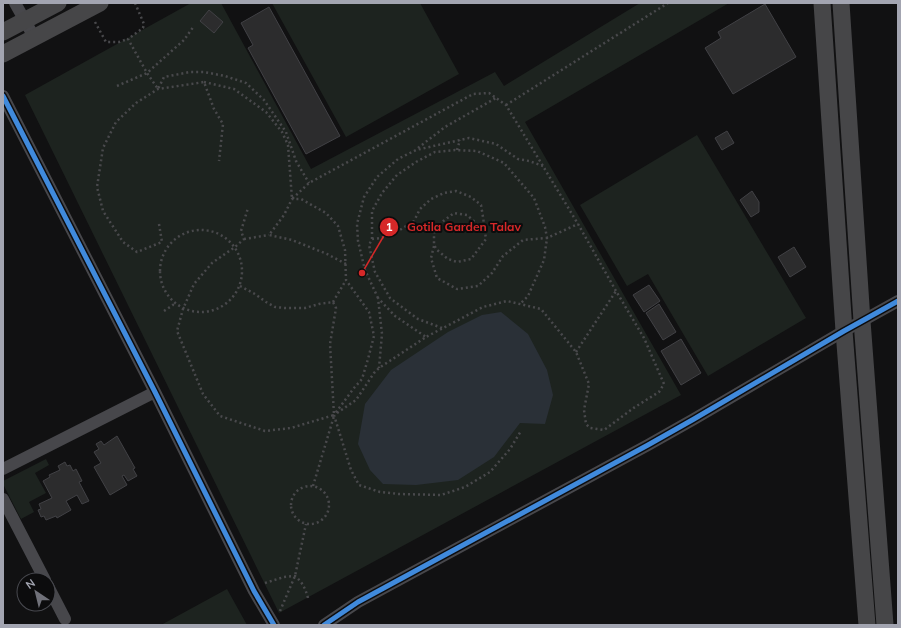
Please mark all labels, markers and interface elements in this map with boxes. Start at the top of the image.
callout: Gotila Garden Talav [379,215,529,239]
text: 1 [385,219,393,234]
text: Gotila Garden Talav [407,219,521,234]
north arrow [16,572,56,612]
text: N [23,576,38,592]

